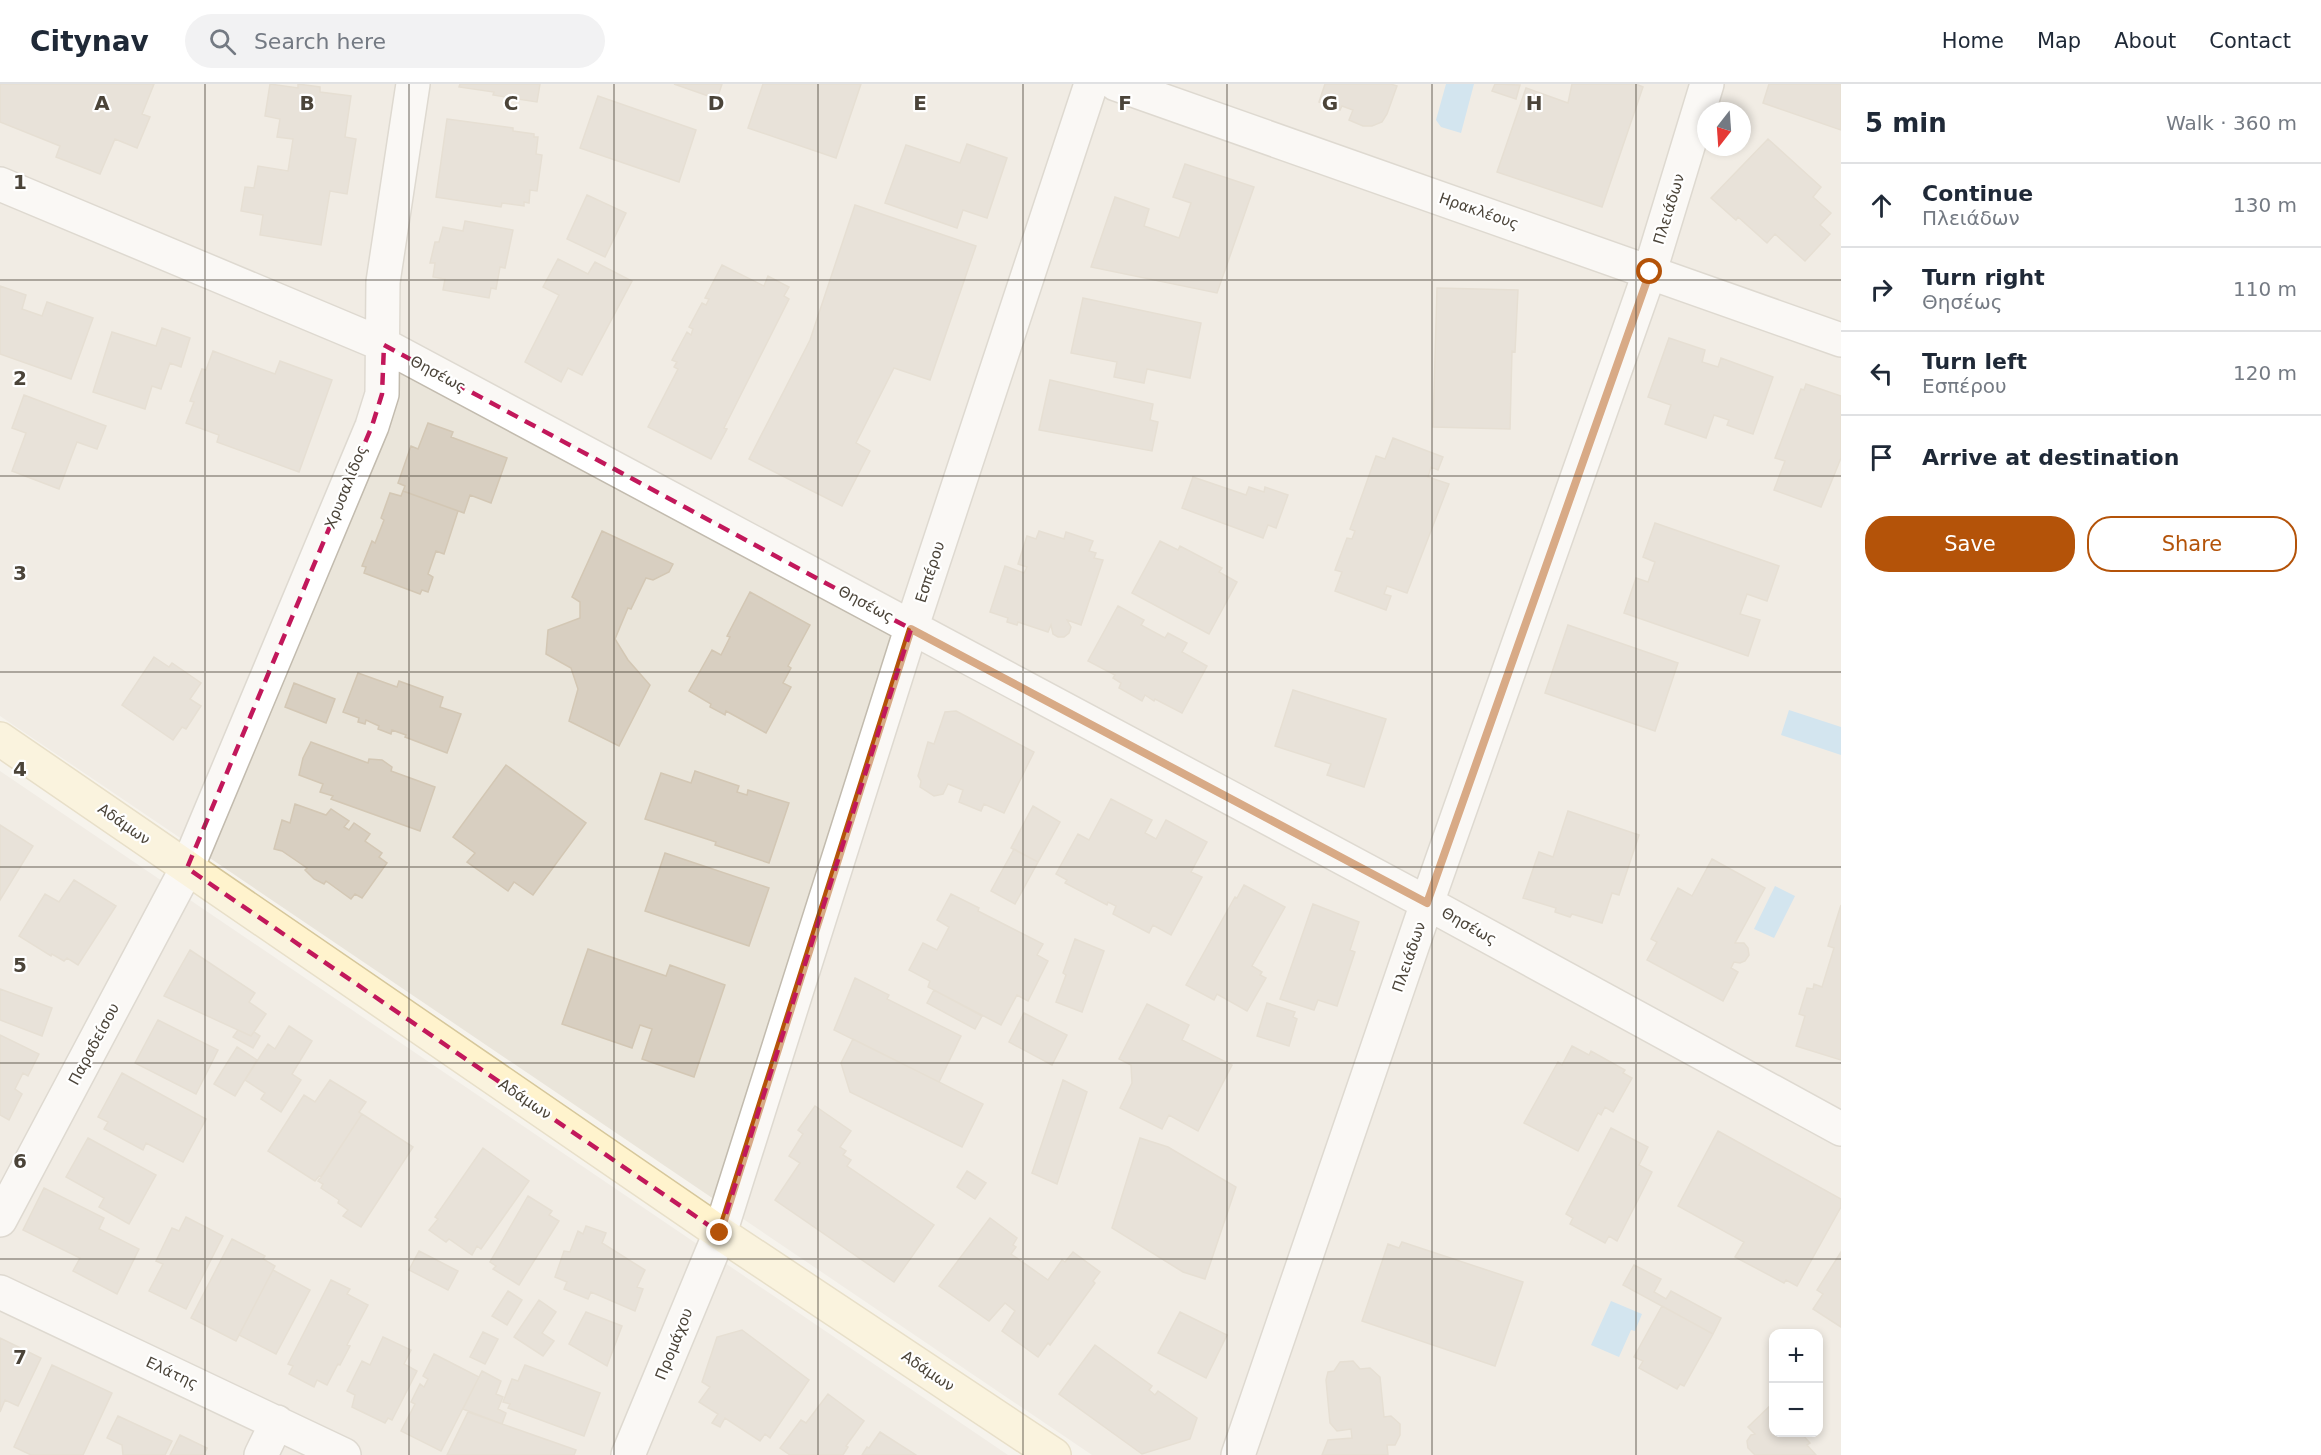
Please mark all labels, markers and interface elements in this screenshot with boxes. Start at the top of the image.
search box [185,14,605,68]
text: Citynav [30,25,149,58]
icon: search [206,25,239,58]
text: Search here [254,29,386,54]
text: Home [1942,29,2004,53]
text: Map [2037,29,2081,53]
text: About [2114,29,2176,53]
text: Contact [2209,29,2291,53]
text: A [94,91,110,115]
text: B [299,91,315,115]
text: C [504,91,518,115]
text: D [708,91,724,115]
text: E [913,91,927,115]
text: F [1118,91,1132,115]
text: G [1322,91,1338,115]
text: H [1526,91,1542,115]
north arrow [1697,102,1751,156]
text: 5 min [1865,108,1947,138]
text: Walk · 360 m [2166,111,2297,135]
text: 1 [13,170,27,194]
street label: Πλειάδων [1650,171,1688,247]
text: Continue [1922,181,2033,206]
street label: Ηρακλέους [1437,189,1521,233]
icon: ahead [1865,189,1898,222]
text: 130 m [2233,193,2297,217]
text: Πλειάδων [1922,206,2020,230]
route start [1636,258,1662,284]
text: Turn right [1922,265,2045,290]
icon: right [1865,273,1898,306]
text: 110 m [2233,277,2297,301]
text: Θησέως [1922,290,2002,314]
text: Turn left [1922,349,2027,374]
street label: Θησέως [407,352,469,396]
icon: left [1865,357,1898,390]
text: 120 m [2233,361,2297,385]
text: 2 [13,366,27,390]
text: Εσπέρου [1922,374,2007,398]
icon: arrive [1865,441,1898,474]
street label: Χρυσαλίδος [321,442,371,532]
text: Arrive at destination [1922,445,2179,470]
button: Save [1865,516,2075,572]
button: Share [2087,516,2297,572]
street label: Εσπέρου [912,539,948,605]
text: 3 [13,561,27,585]
street label: Θησέως [835,582,897,626]
text: 4 [13,757,27,781]
street label: Αδάμων [94,799,154,849]
street label: Θησέως [1438,904,1500,948]
street label: Πλειάδων [1389,919,1429,995]
text: 5 [13,953,27,977]
street label: Παραδείσου [65,1000,123,1088]
street label: Αδάμων [495,1075,555,1123]
text: 6 [13,1149,27,1173]
route end [706,1219,732,1245]
street label: Προμάχου [651,1305,697,1383]
map controls [1769,1329,1823,1437]
button: + [1769,1329,1823,1383]
text: 7 [13,1345,27,1369]
street label: Αδάμων [898,1347,958,1395]
street label: Ελάτης [143,1353,201,1393]
button: − [1769,1383,1823,1437]

